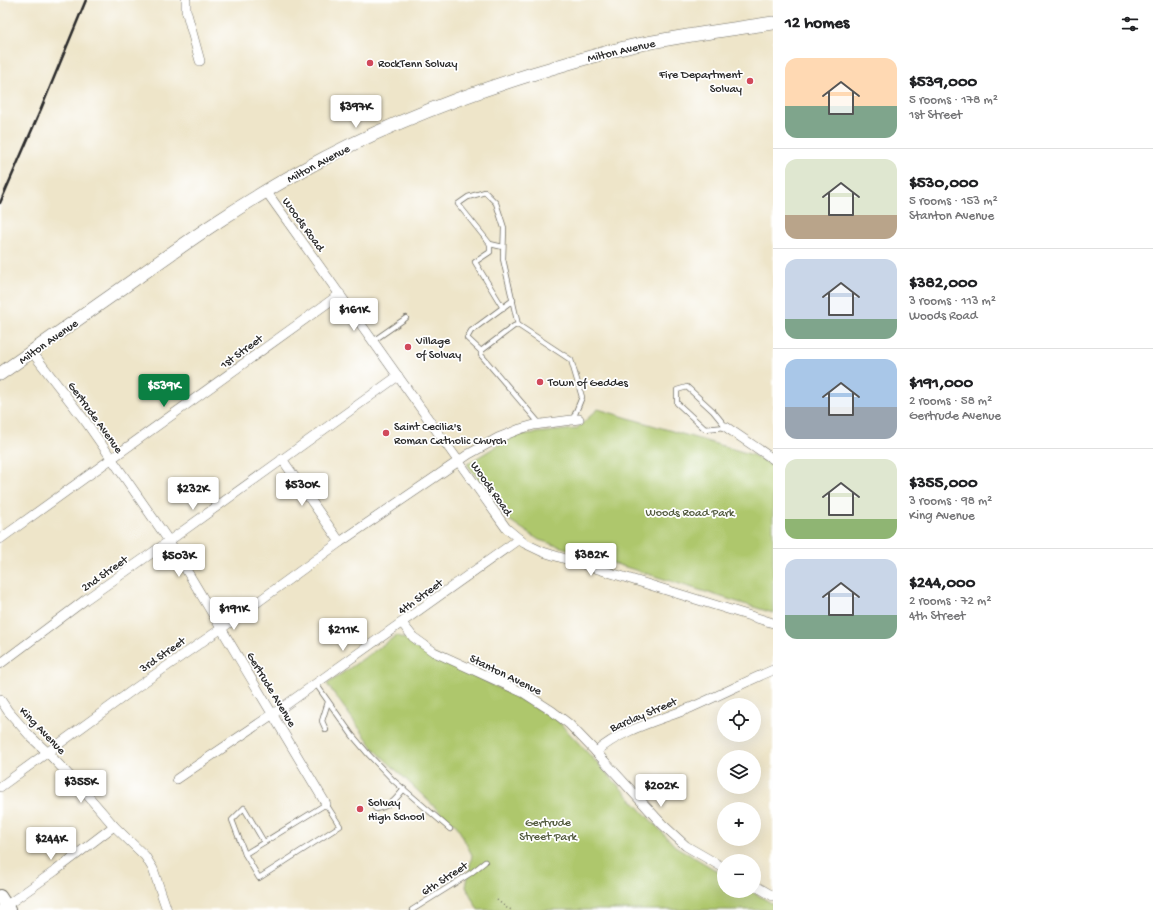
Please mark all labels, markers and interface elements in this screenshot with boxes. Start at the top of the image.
icon: filters [1119,13,1141,35]
text: 12 homes [785,14,849,34]
street label: Milton Avenue [586,37,658,67]
marker: RockTenn Solvay [365,58,375,68]
place label: RockTenn Solvay [378,58,457,72]
place label: Fire Department Solvay [658,69,743,97]
text: $539,000 [909,73,977,93]
icon: home [817,74,865,122]
marker: Fire Department Solvay [745,76,755,86]
text: 5 rooms · 178 m² [909,93,998,108]
pin: $397K [328,95,384,129]
text: $397K [339,100,373,115]
text: 1st Street [909,108,962,123]
street label: Milton Avenue [285,142,354,187]
text: $530,000 [909,174,978,194]
icon: home [817,175,865,223]
text: 5 rooms · 153 m² [909,194,998,209]
street label: Woods Road [278,196,327,256]
text: Stanton Avenue [909,209,994,224]
text: $382,000 [909,274,977,294]
icon: home [817,275,865,323]
text: 3 rooms · 113 m² [909,294,996,309]
pin: $161K [326,298,382,332]
text: $161K [339,303,369,318]
text: Woods Road [909,309,977,324]
street label: Milton Avenue [17,317,82,368]
street label: 1st Street [217,332,267,373]
place label: Village of Solvay [415,335,461,363]
marker: Village of Solvay [403,342,413,352]
pin: $539K [136,374,192,408]
text: $191,000 [909,374,973,394]
icon: home [817,375,865,423]
marker: Town of Geddes [535,377,545,387]
place label: Town of Geddes [547,377,628,391]
text: $539K [147,379,181,394]
street label: Gertrude Avenue [64,380,125,457]
text: 2 rooms · 58 m² [909,394,992,409]
text: Gertrude Avenue [909,409,1001,424]
place label: Saint Cecilia's Roman Catholic Church [394,421,507,449]
marker: Saint Cecilia's Roman Catholic Church [381,428,391,438]
street label: Woods Road [467,459,515,520]
pin: $530K [274,473,330,507]
text: $355,000 [909,474,978,494]
icon: home [817,475,865,523]
pin: $232K [165,477,221,511]
text: $530K [285,478,319,493]
text: $232K [177,482,209,497]
text: 3 rooms · 98 m² [909,494,992,509]
park label: Woods Road Park [646,507,736,521]
text: King Avenue [909,509,975,524]
pin: $382K [563,543,619,577]
pin: $503K [151,544,207,578]
text: $382K [574,548,608,563]
text: $503K [162,549,196,564]
street label: 2nd Street [79,553,132,596]
text: $244,000 [909,574,975,594]
icon: home [817,575,865,623]
street label: 4th Street [396,576,447,619]
text: 2 rooms · 72 m² [909,594,991,609]
pin: $191K [206,597,262,631]
text: $191K [219,602,249,617]
text: 4th Street [909,609,965,624]
pin: $211K [315,618,371,652]
text: $211K [328,623,358,638]
street label: 3rd Street [137,634,190,677]
street label: Gertrude Avenue [242,650,299,731]
street label: Stanton Avenue [467,652,544,700]
street label: Barclay Street [607,695,680,737]
map controls [717,698,761,898]
button: locate [717,698,761,742]
street label: King Avenue [15,705,68,759]
button: layers [717,750,761,794]
pin: $355K [53,770,109,804]
pin: $202K [633,774,689,808]
text: $355K [64,775,98,790]
text: $202K [644,779,678,794]
place label: Solvay High School [368,797,425,825]
button: + [717,802,761,846]
marker: Solvay High School [355,804,365,814]
park label: Gertrude Street Park [519,817,579,845]
pin: $244K [23,827,79,861]
text: $244K [35,832,67,847]
button: − [717,854,761,898]
street label: 6th Street [419,859,472,900]

